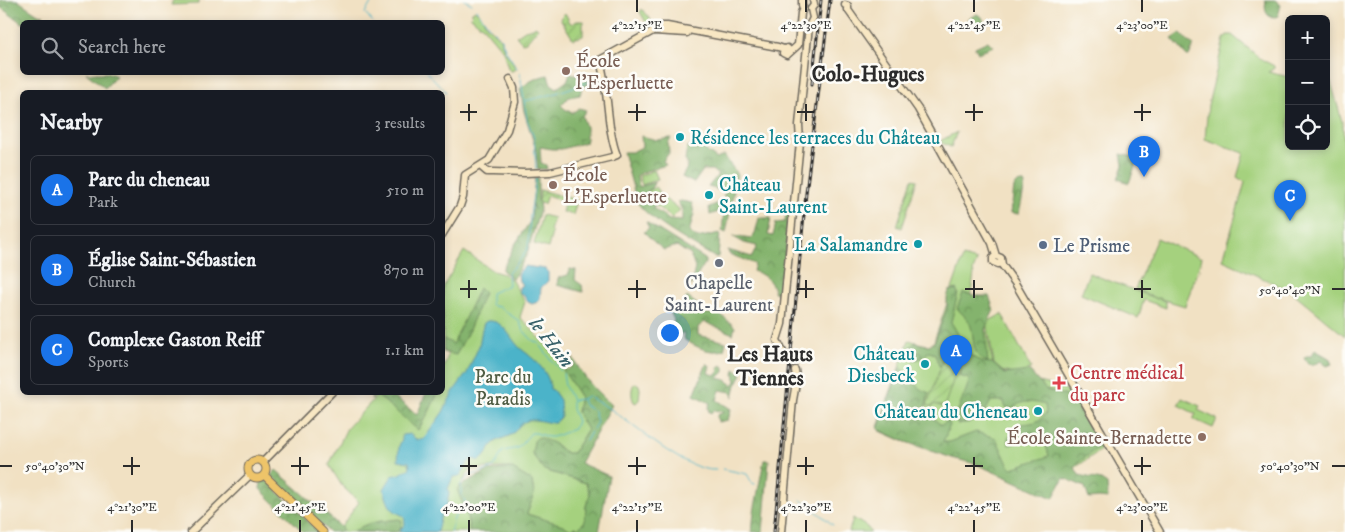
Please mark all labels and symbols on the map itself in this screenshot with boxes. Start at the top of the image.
text: 4°22'15"E [612,18,663,33]
text: 4°22'30"E [781,18,832,33]
text: 4°22'45"E [948,18,1001,33]
text: 4°23'00"E [1116,18,1168,33]
place label: École l'Esperluette [576,49,674,95]
district label: Colo-Hugues [812,62,924,88]
marker: École l'Esperluette [560,65,572,77]
place label: Résidence les terraces du Château [690,127,940,150]
marker: Résidence les terraces du Château [674,131,686,143]
pin: B [1128,136,1160,177]
place label: École L'Esperluette [563,163,667,209]
place label: Château Saint-Laurent [719,174,827,219]
marker: École L'Esperluette [547,179,559,191]
pin: C [1274,180,1306,221]
marker: Château Saint-Laurent [703,189,715,201]
place label: La Salamandre [794,234,908,257]
place label: Le Prisme [1053,235,1130,258]
marker: La Salamandre [912,238,924,250]
marker: Le Prisme [1037,239,1049,251]
marker: Chapelle Saint-Laurent [713,257,725,269]
place label: Chapelle Saint-Laurent [665,272,773,317]
text: 50°40'40"N [1259,283,1321,298]
water label: le Hain [523,312,578,373]
your location [657,320,683,346]
pin: A [940,335,972,376]
district label: Les Hauts Tiennes [727,342,813,392]
place label: Château Diesbeck [847,343,916,388]
marker: Château Diesbeck [919,358,931,370]
place label: Centre médical du parc [1070,362,1184,407]
park label: Parc du Paradis [474,366,532,411]
marker: Centre médical du parc [1052,376,1066,390]
place label: Château du Cheneau [874,401,1028,424]
marker: Château du Cheneau [1032,405,1044,417]
place label: École Sainte-Bernadette [1007,426,1192,450]
marker: École Sainte-Bernadette [1196,431,1208,443]
text: 50°40'30"N [25,459,85,474]
text: 50°40'30"N [1260,459,1320,474]
text: 4°21'30"E [107,500,157,515]
text: 4°21'45"E [274,500,326,515]
text: 4°22'00"E [443,500,496,515]
text: 4°22'15"E [612,500,663,515]
text: 4°22'30"E [781,500,832,515]
text: 4°22'45"E [948,500,1001,515]
text: 4°23'00"E [1116,500,1168,515]

